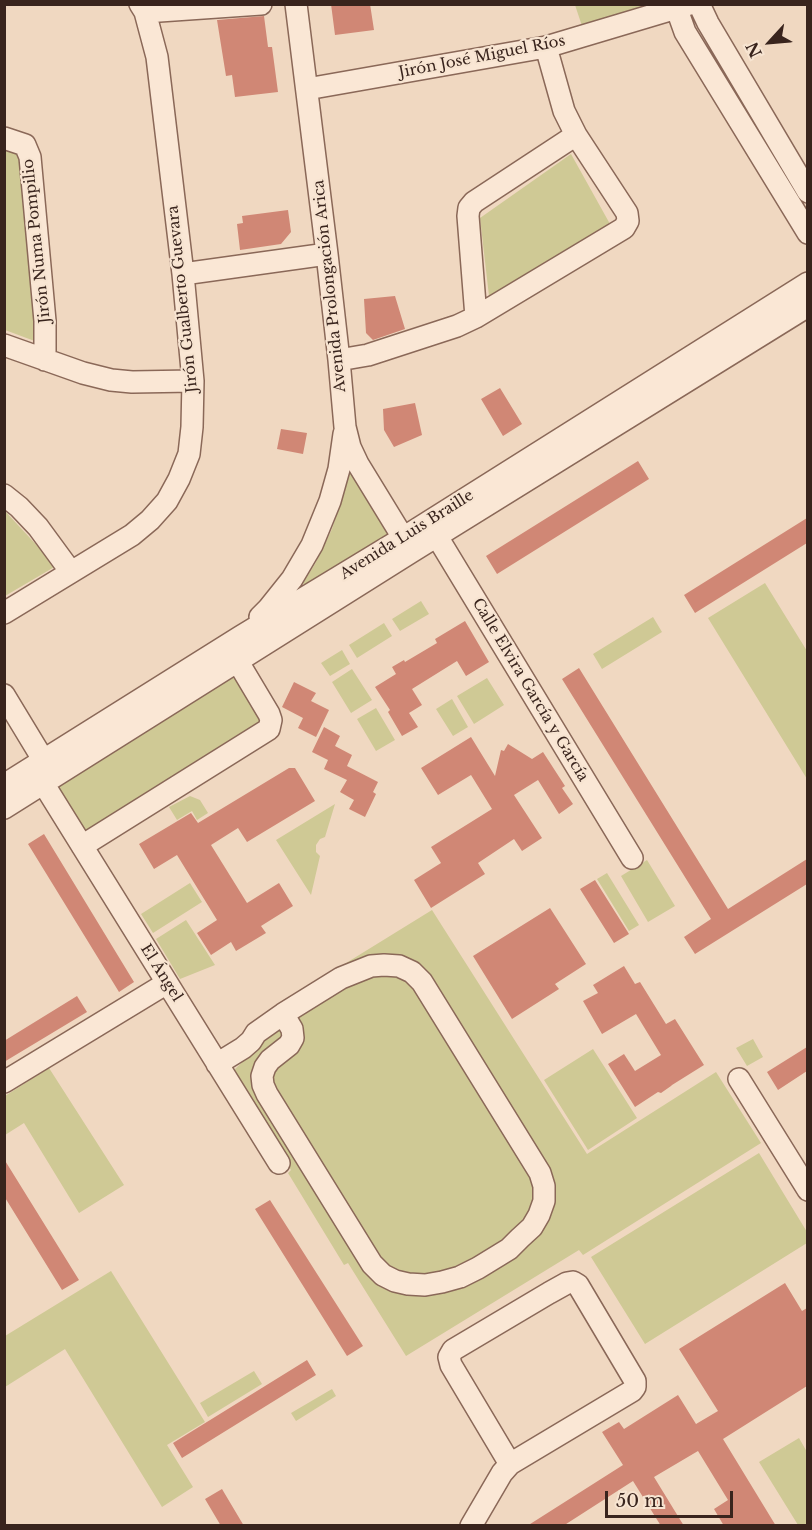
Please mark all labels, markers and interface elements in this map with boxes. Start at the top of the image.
north arrow [740,12,800,72]
street label: Jirón José Miguel Ríos [397,32,567,82]
text: N [742,39,766,61]
street label: Jirón Numa Pompilio [19,158,55,324]
street label: Avenida Prolongación Arica [310,179,350,393]
street label: Jirón Gualberto Guevara [164,204,202,394]
street label: Avenida Luis Braille [337,487,477,583]
street label: Calle Elvira García y García [468,595,592,785]
street label: El Ángel [136,941,186,1005]
scale bar [608,1479,736,1517]
text: 50 m [616,1490,664,1512]

